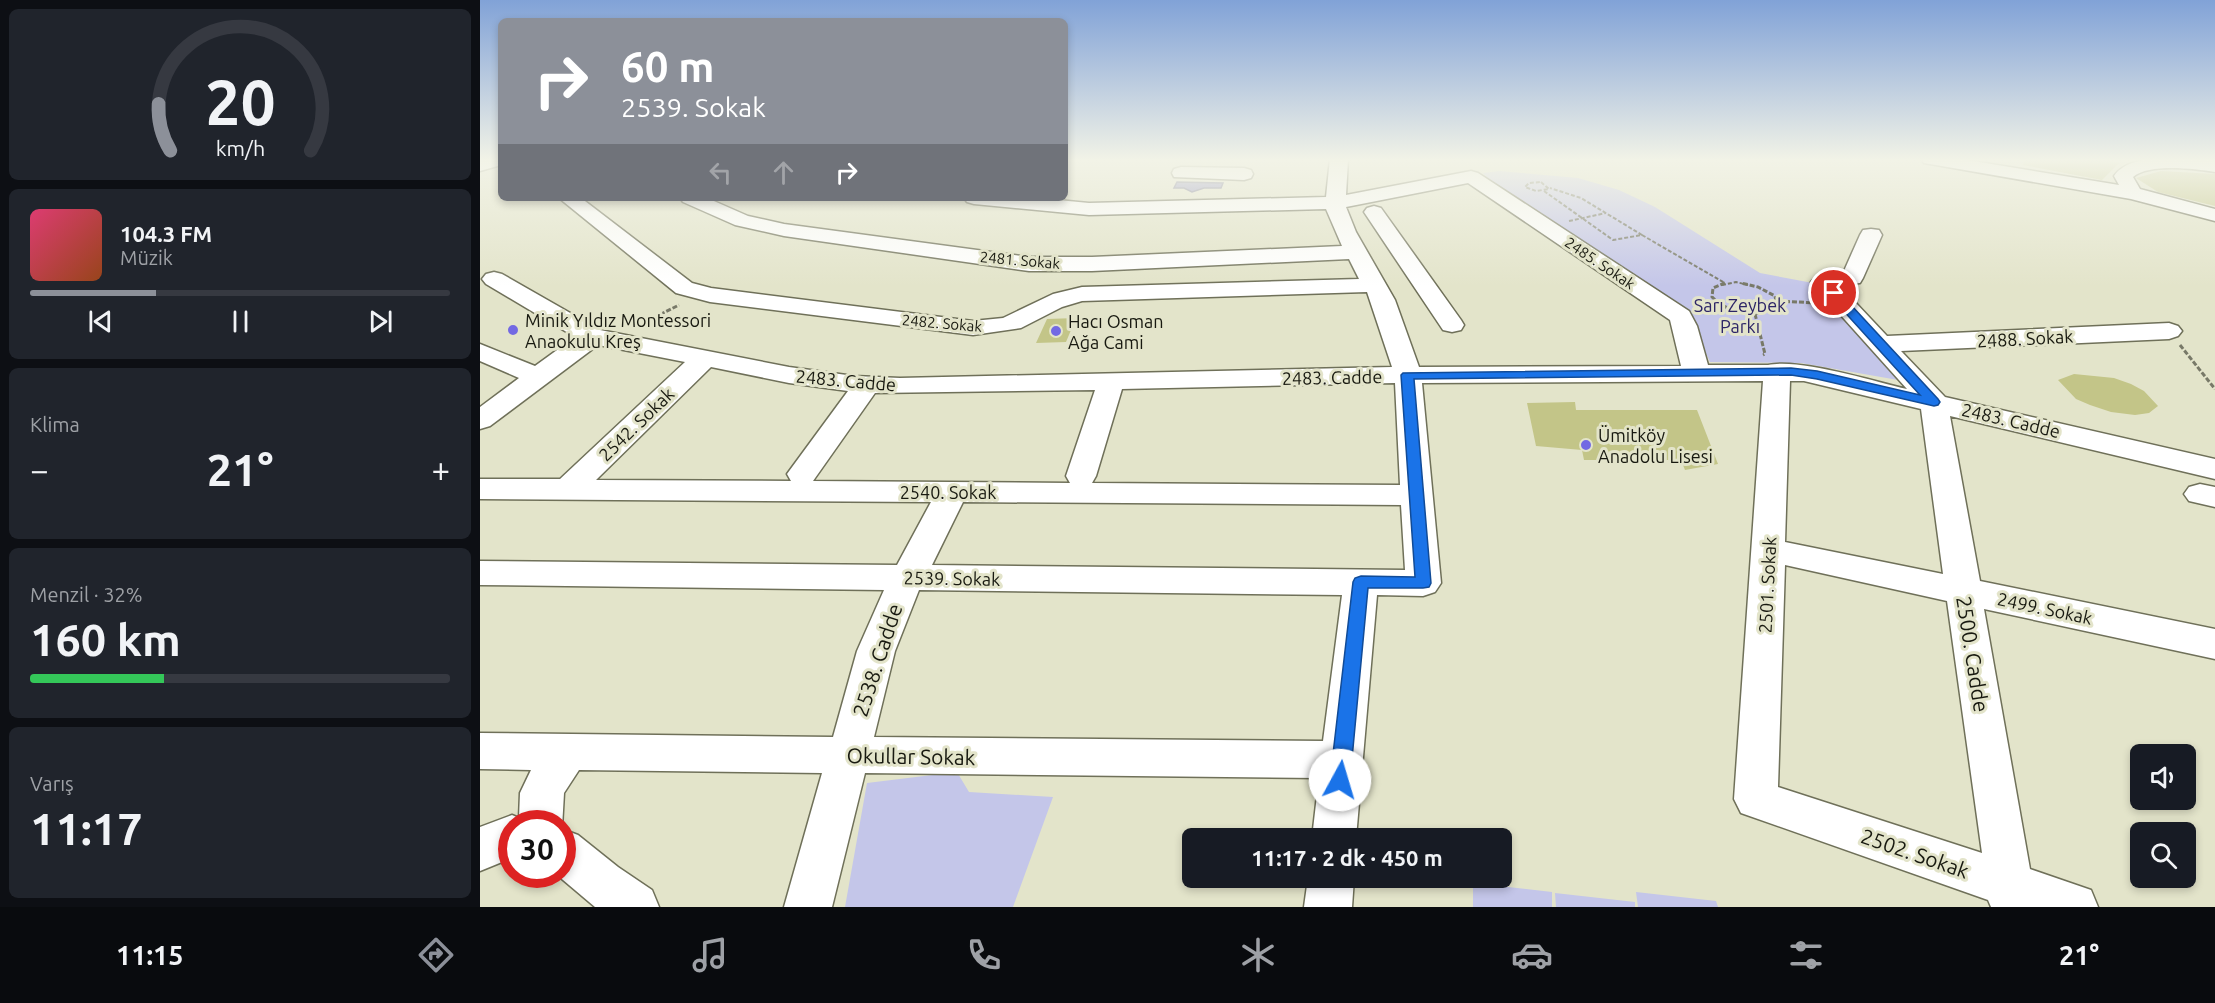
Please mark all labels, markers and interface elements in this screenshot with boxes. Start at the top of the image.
icon: right [522,42,600,120]
text: 60 m [621,43,715,90]
text: 20 [205,67,275,137]
text: 2539. Sokak [621,92,766,122]
text: km/h [215,137,265,161]
icon: left [704,156,737,189]
icon: ahead [767,156,800,189]
icon: right [830,156,863,189]
text: 104.3 FM [120,221,212,246]
street label: 2485. Sokak [1562,233,1638,293]
text: Müzik [120,246,173,269]
street label: 2481. Sokak [979,248,1061,272]
pin [1808,267,1859,318]
icon: arrive [1817,276,1850,309]
park label: Sarı Zeybek Parkı [1694,295,1786,336]
icon: previous [84,305,117,338]
icon: pause [224,305,257,338]
icon: next [364,305,397,338]
place label: Minik Yıldız Montessori Anaokulu Kreş [525,310,711,351]
street label: 2482. Sokak [901,311,983,335]
place label: Hacı Osman Ağa Cami [1068,311,1164,352]
marker: Minik Yıldız Montessori Anaokulu Kreş [506,323,520,337]
marker: Hacı Osman Ağa Cami [1049,324,1063,338]
street label: 2488. Sokak [1976,325,2074,351]
street label: 2483. Cadde [795,366,897,394]
street label: 2483. Cadde [1282,366,1382,388]
street label: 2542. Sokak [594,383,678,465]
street label: 2483. Cadde [1960,399,2062,441]
text: Klima [30,413,80,436]
place label: Ümitköy Anadolu Lisesi [1598,425,1713,466]
marker: Ümitköy Anadolu Lisesi [1579,438,1593,452]
text: 21° [207,444,273,495]
text: − [30,451,49,488]
text: + [431,451,450,488]
street label: 2540. Sokak [900,482,996,502]
street label: 2501. Sokak [1754,536,1780,634]
street label: 2539. Sokak [904,567,1000,589]
text: Menzil · 32% [30,583,143,606]
street label: 2499. Sokak [1996,588,2094,628]
street label: 2500. Cadde [1952,594,1994,714]
street label: 2538. Cadde [847,601,907,719]
text: 160 km [30,614,181,665]
street label: Okullar Sokak [846,743,976,769]
map controls [2130,744,2196,888]
button: sound [2130,744,2196,810]
position arrow [1308,748,1372,812]
text: Varış [30,772,74,795]
text: 11:17 [30,803,143,854]
speed limit sign: 30 [498,810,576,888]
button: search [2130,822,2196,888]
street label: 2502. Sokak [1858,823,1973,883]
text: 11:17 · 2 dk · 450 m [1251,845,1443,870]
icon: directions [415,934,457,976]
icon: music [689,934,731,976]
icon: phone [963,934,1005,976]
icon: climate [1237,934,1279,976]
icon: car [1511,934,1553,976]
icon: filters [1785,934,1827,976]
text: 11:15 [116,940,184,970]
text: 21° [2059,940,2099,970]

